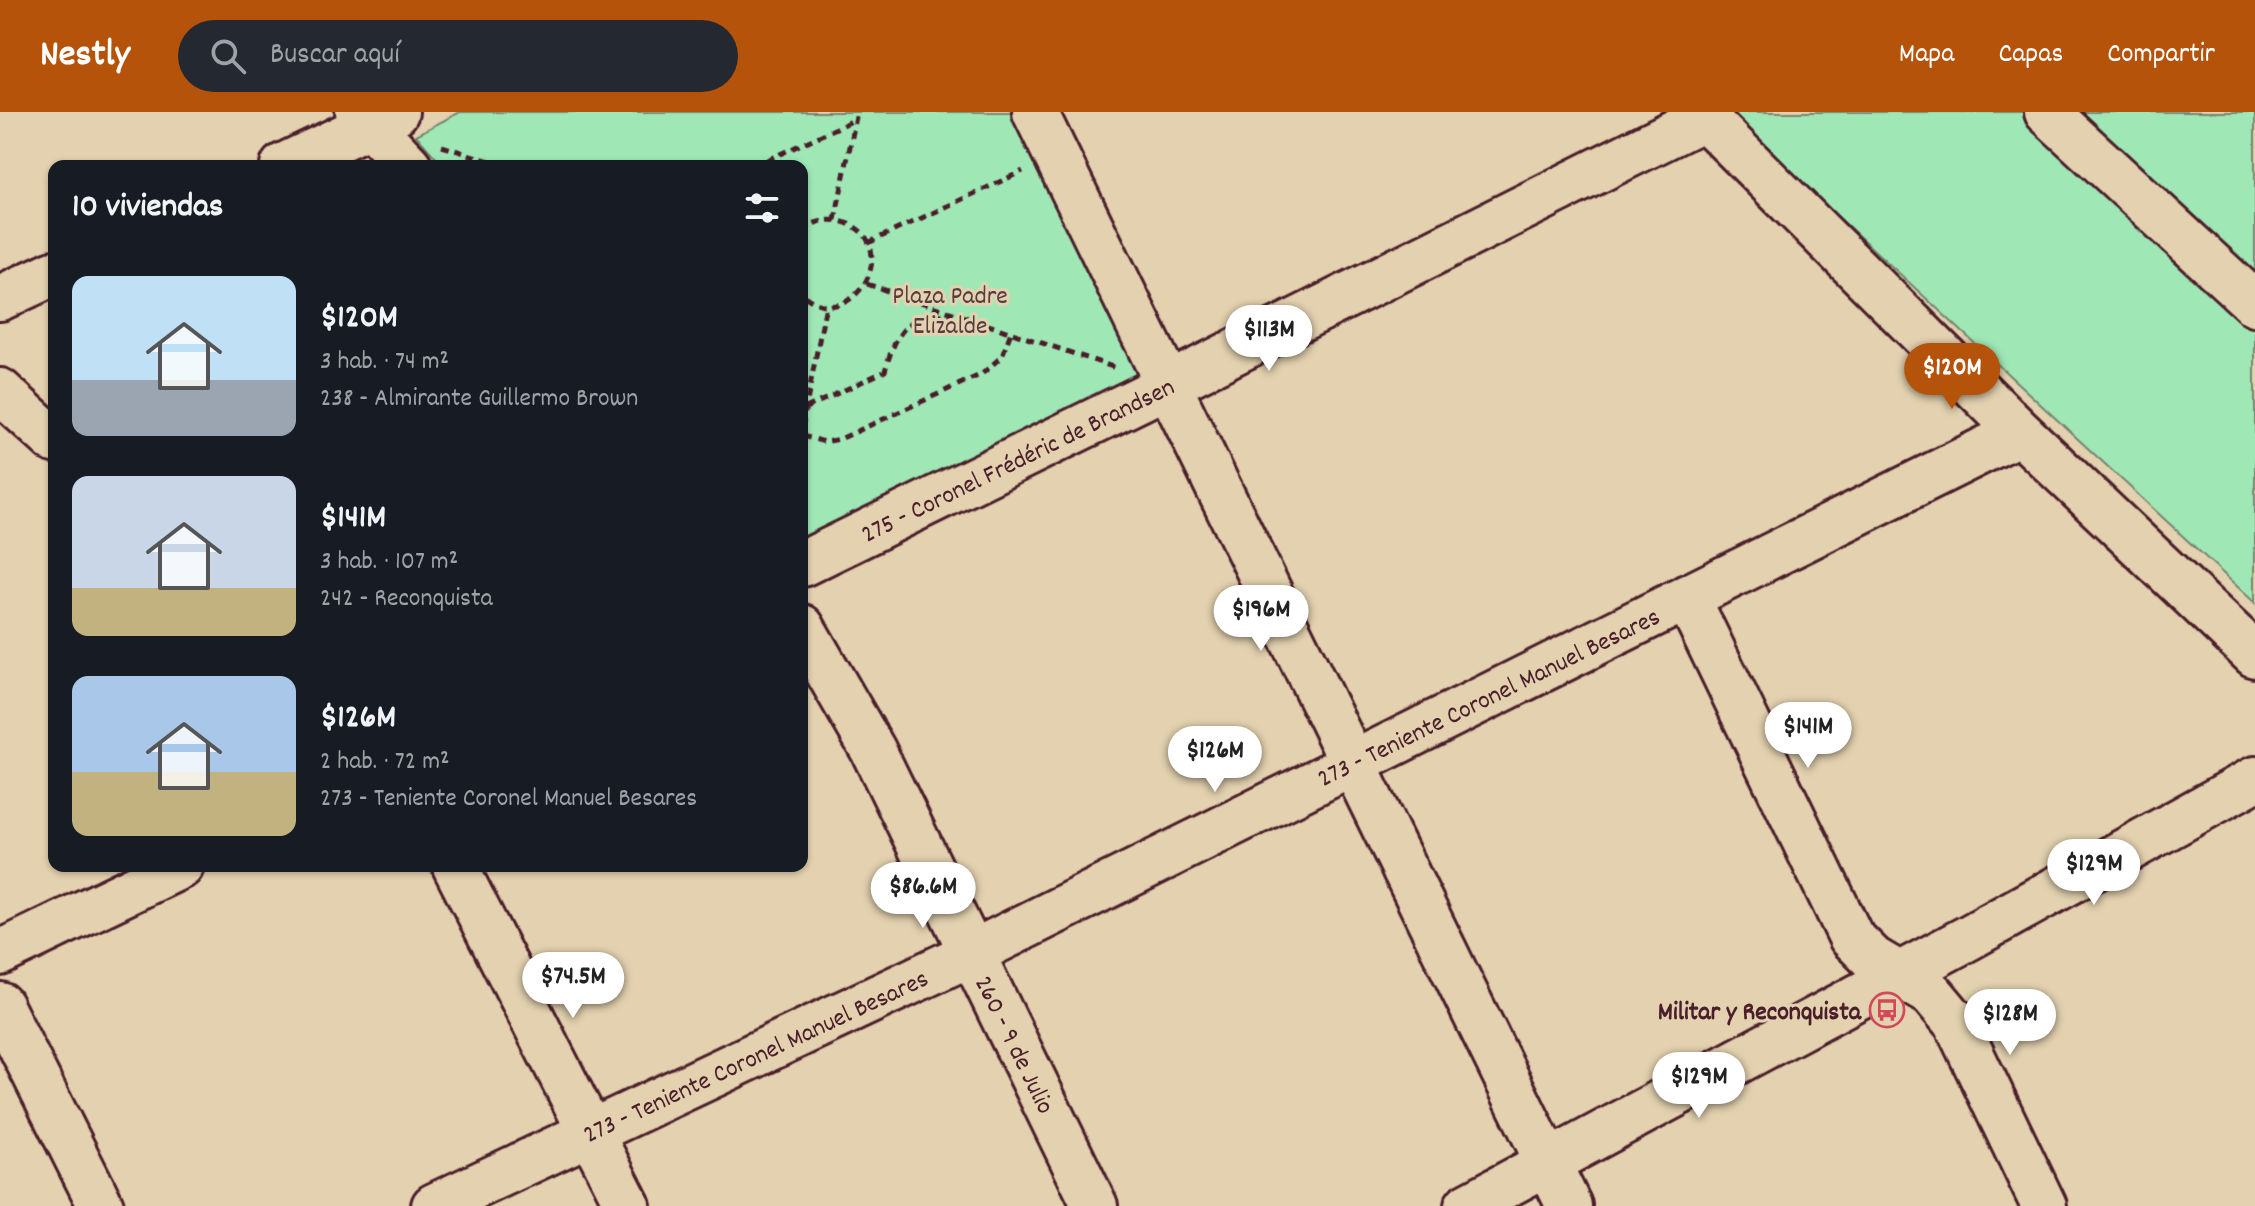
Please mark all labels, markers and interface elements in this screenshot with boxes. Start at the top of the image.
search box [178,20,738,92]
text: Nestly [40,29,130,84]
icon: search [206,34,250,78]
text: Buscar aquí [270,35,400,78]
text: Mapa [1899,36,1954,76]
text: Capas [1998,36,2063,76]
text: Compartir [2107,36,2215,76]
text: 10 viviendas [72,184,223,233]
icon: filters [740,186,784,230]
park label: Plaza Padre Elizalde [892,279,1008,346]
text: $120M [320,295,398,344]
pin: $113M [1213,305,1325,373]
icon: home [136,308,232,404]
text: $113M [1243,312,1295,349]
pin: $120M [1896,343,2008,411]
text: 3 hab. · 74 m² [320,344,449,381]
text: $120M [1922,350,1982,387]
street label: 275 - Coronel Frédéric de Brandsen [856,370,1181,554]
text: 238 - Almirante Guillermo Brown [320,381,638,418]
text: $141M [320,495,386,544]
icon: home [136,508,232,604]
text: 3 hab. · 107 m² [320,544,458,581]
text: 242 - Reconquista [320,581,493,618]
pin: $196M [1205,585,1317,653]
text: $196M [1232,592,1290,629]
street label: 273 - Teniente Coronel Manuel Besares [1312,600,1667,798]
text: $126M [320,695,396,744]
pin: $141M [1752,702,1864,770]
icon: home [136,708,232,804]
text: $141M [1783,709,1833,746]
pin: $126M [1159,726,1271,794]
text: $126M [1186,733,1244,770]
text: 2 hab. · 72 m² [320,744,449,781]
text: 273 - Teniente Coronel Manuel Besares [320,781,697,818]
pin: $129M [2038,839,2150,907]
text: $129M [2065,846,2123,883]
pin: $86.6M [858,862,988,930]
text: $86.6M [889,869,957,906]
pin: $74.5M [508,952,638,1020]
text: $74.5M [540,959,606,996]
street label: 273 - Teniente Coronel Manuel Besares [578,962,935,1155]
street label: 260 - 9 de Julio [963,970,1062,1121]
pin: $128M [1954,989,2066,1057]
bus stop icon: Militar y Reconquista [1868,991,1906,1029]
place label: Militar y Reconquista [1658,995,1862,1032]
text: $128M [1982,996,2038,1033]
pin: $129M [1643,1052,1755,1120]
text: $129M [1670,1059,1728,1096]

